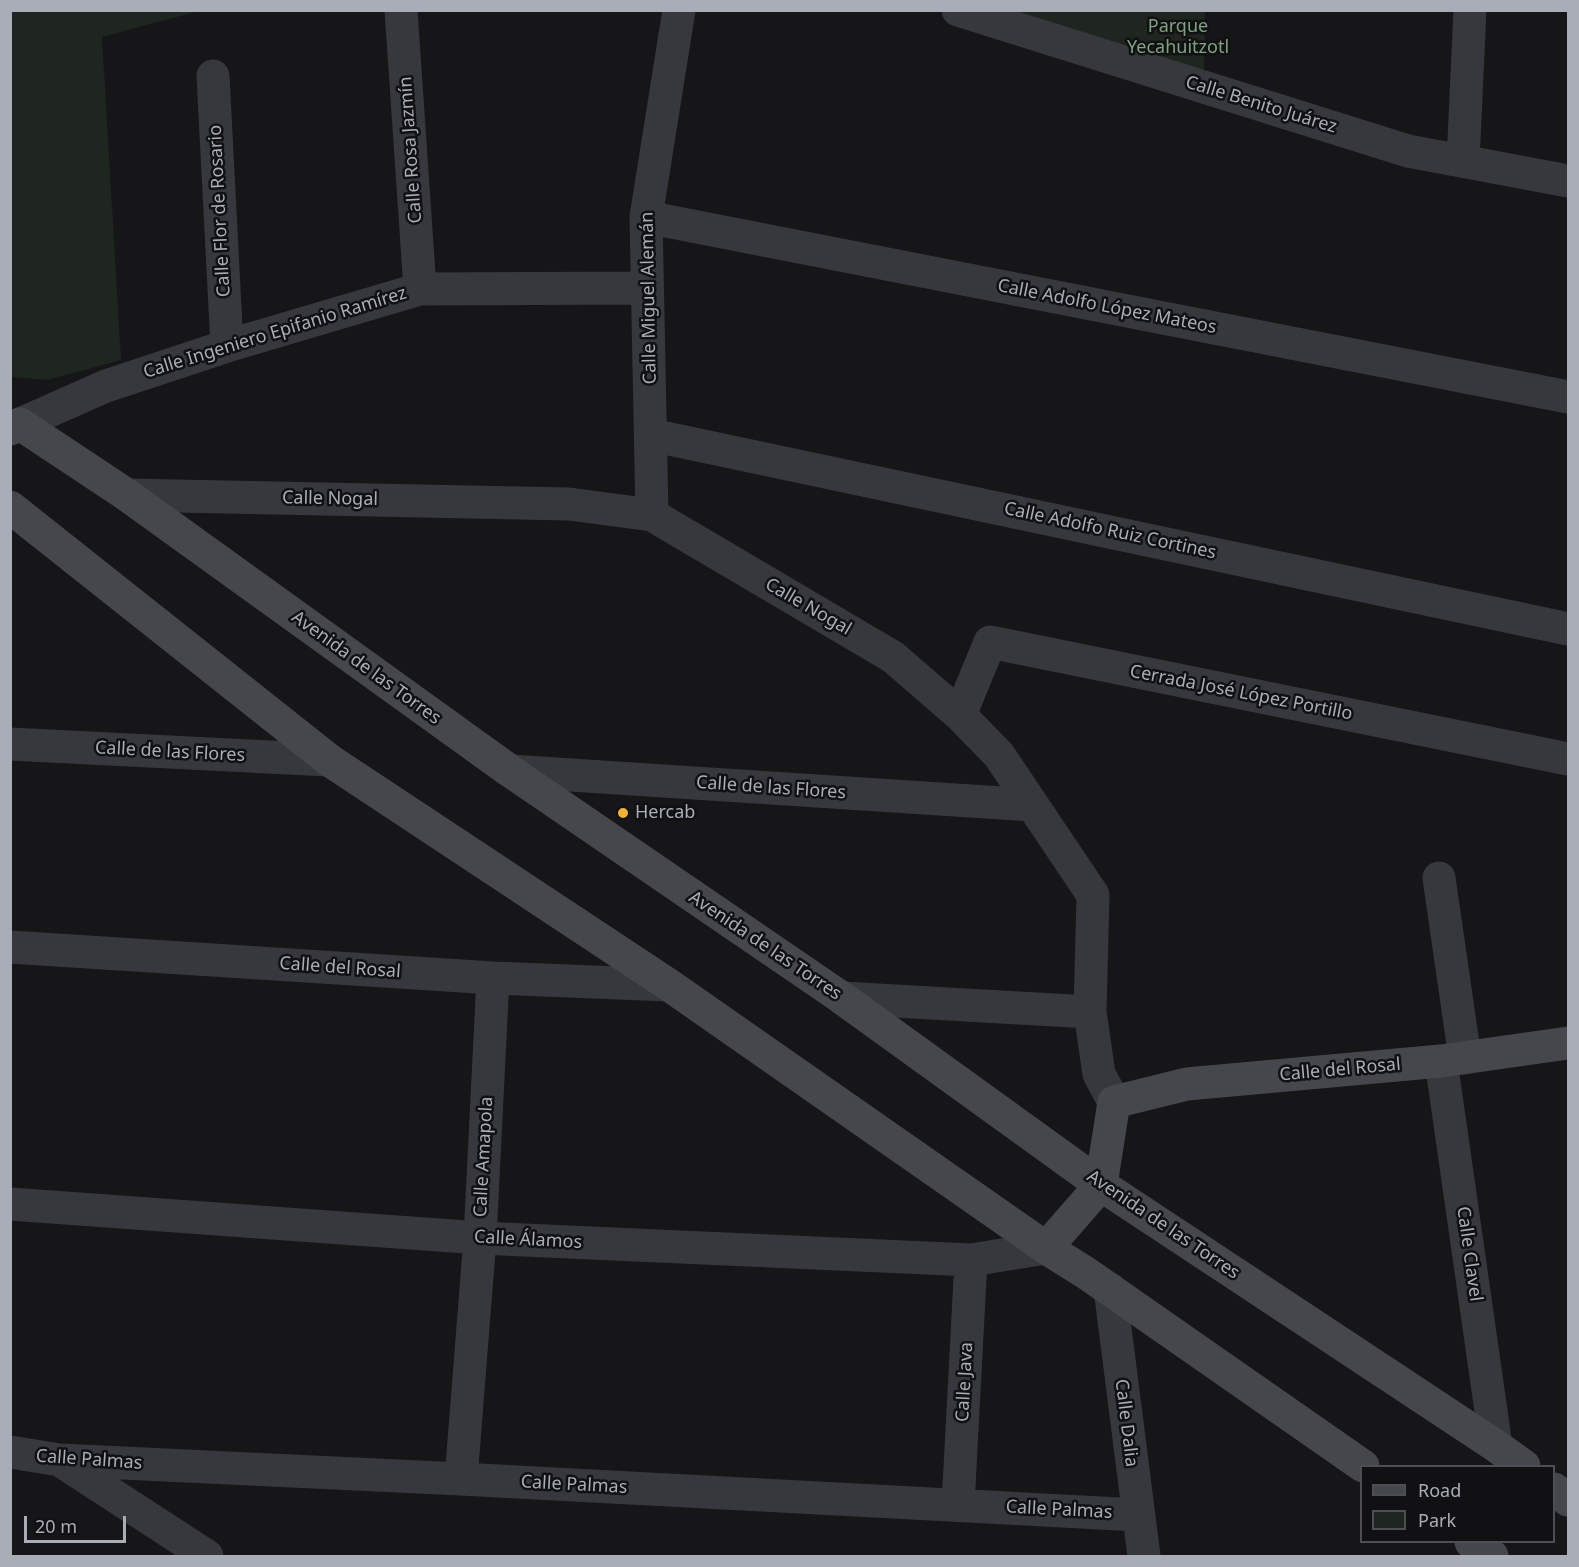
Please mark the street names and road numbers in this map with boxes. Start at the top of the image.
street label: Calle Benito Juárez [1183,72,1339,138]
street label: Calle Rosa Jazmín [395,76,427,224]
street label: Calle Flor de Rosario [205,124,235,298]
street label: Calle Miguel Alemán [637,212,661,384]
street label: Calle Adolfo López Mateos [996,275,1218,339]
street label: Calle Ingeniero Epifanio Ramírez [141,283,409,383]
street label: Calle Nogal [282,487,378,511]
street label: Calle Adolfo Ruiz Cortines [1002,498,1218,564]
street label: Calle Nogal [761,574,855,640]
street label: Avenida de las Torres [287,607,445,729]
street label: Cerrada José López Portillo [1128,661,1354,725]
street label: Calle de las Flores [94,737,246,767]
street label: Calle de las Flores [695,772,847,804]
street label: Avenida de las Torres [685,887,845,1005]
street label: Calle del Rosal [279,953,401,983]
street label: Calle del Rosal [1278,1054,1402,1086]
street label: Calle Amapola [470,1096,498,1218]
street label: Avenida de las Torres [1083,1166,1243,1284]
street label: Calle Clavel [1452,1205,1486,1303]
street label: Calle Álamos [473,1226,583,1254]
street label: Calle Java [952,1342,978,1422]
street label: Calle Dalia [1110,1378,1142,1468]
street label: Calle Palmas [35,1446,143,1474]
street label: Calle Palmas [520,1471,628,1499]
street label: Calle Palmas [1005,1496,1113,1524]

